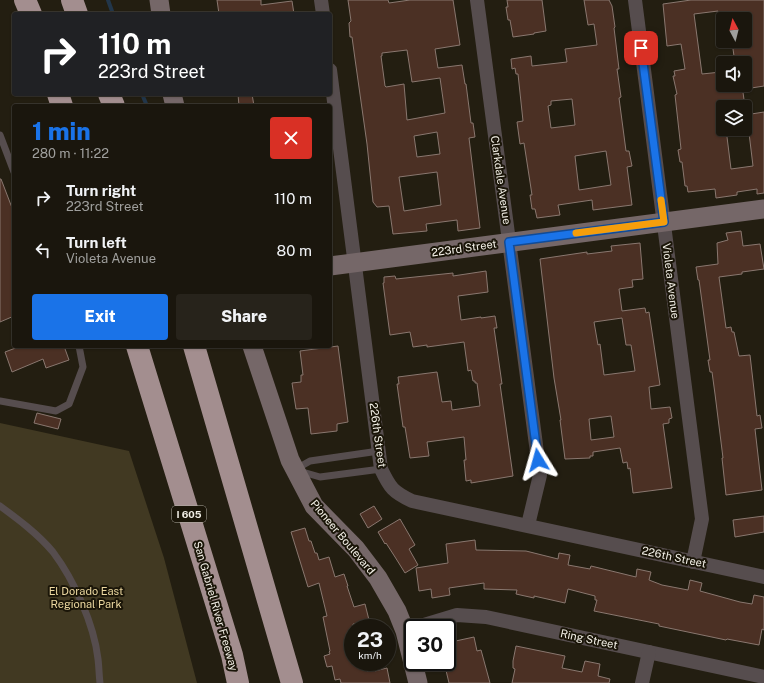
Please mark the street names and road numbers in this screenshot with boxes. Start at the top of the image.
street label: Clarkdale Avenue [489,135,513,225]
street label: 223rd Street [431,237,497,259]
street label: Violeta Avenue [660,242,682,320]
street label: 226th Street [368,402,388,468]
street label: Pioneer Boulevard [308,497,378,577]
road number: I 605 [172,506,206,522]
street label: San Gabriel River Freeway [192,540,240,672]
street label: 226th Street [641,544,707,570]
street label: Ring Street [559,627,619,651]

